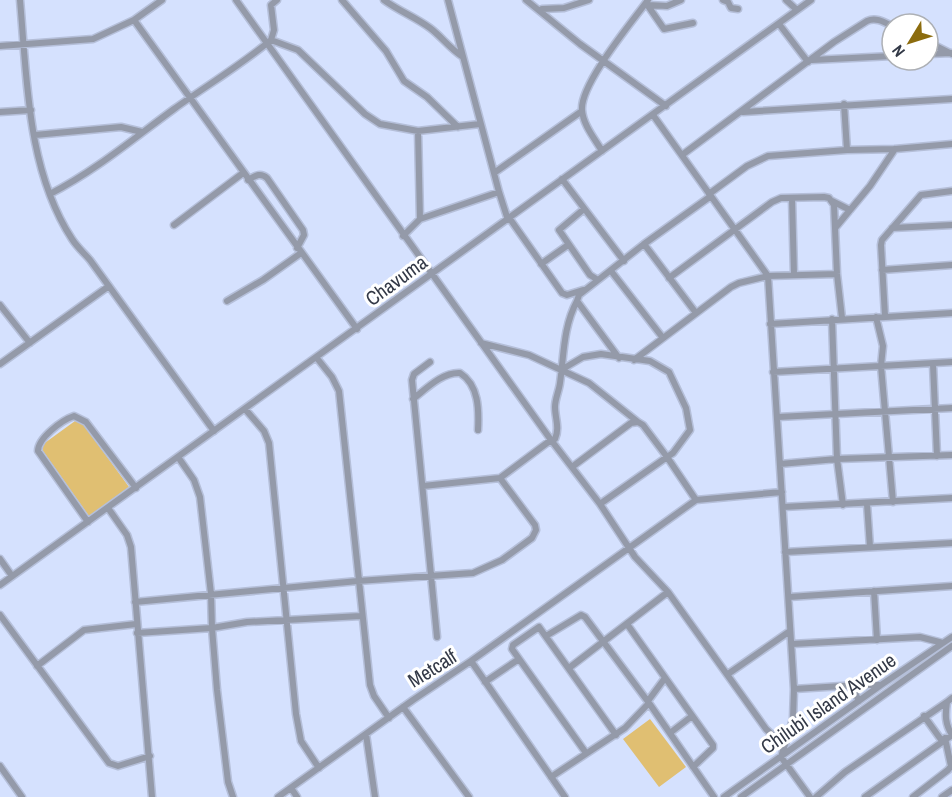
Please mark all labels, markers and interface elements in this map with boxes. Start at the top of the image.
north arrow [880,12,940,72]
text: N [887,41,910,62]
street label: Chavuma [360,248,432,312]
street label: Metcalf [402,642,462,693]
street label: Chilubi Island Avenue [755,646,901,760]

